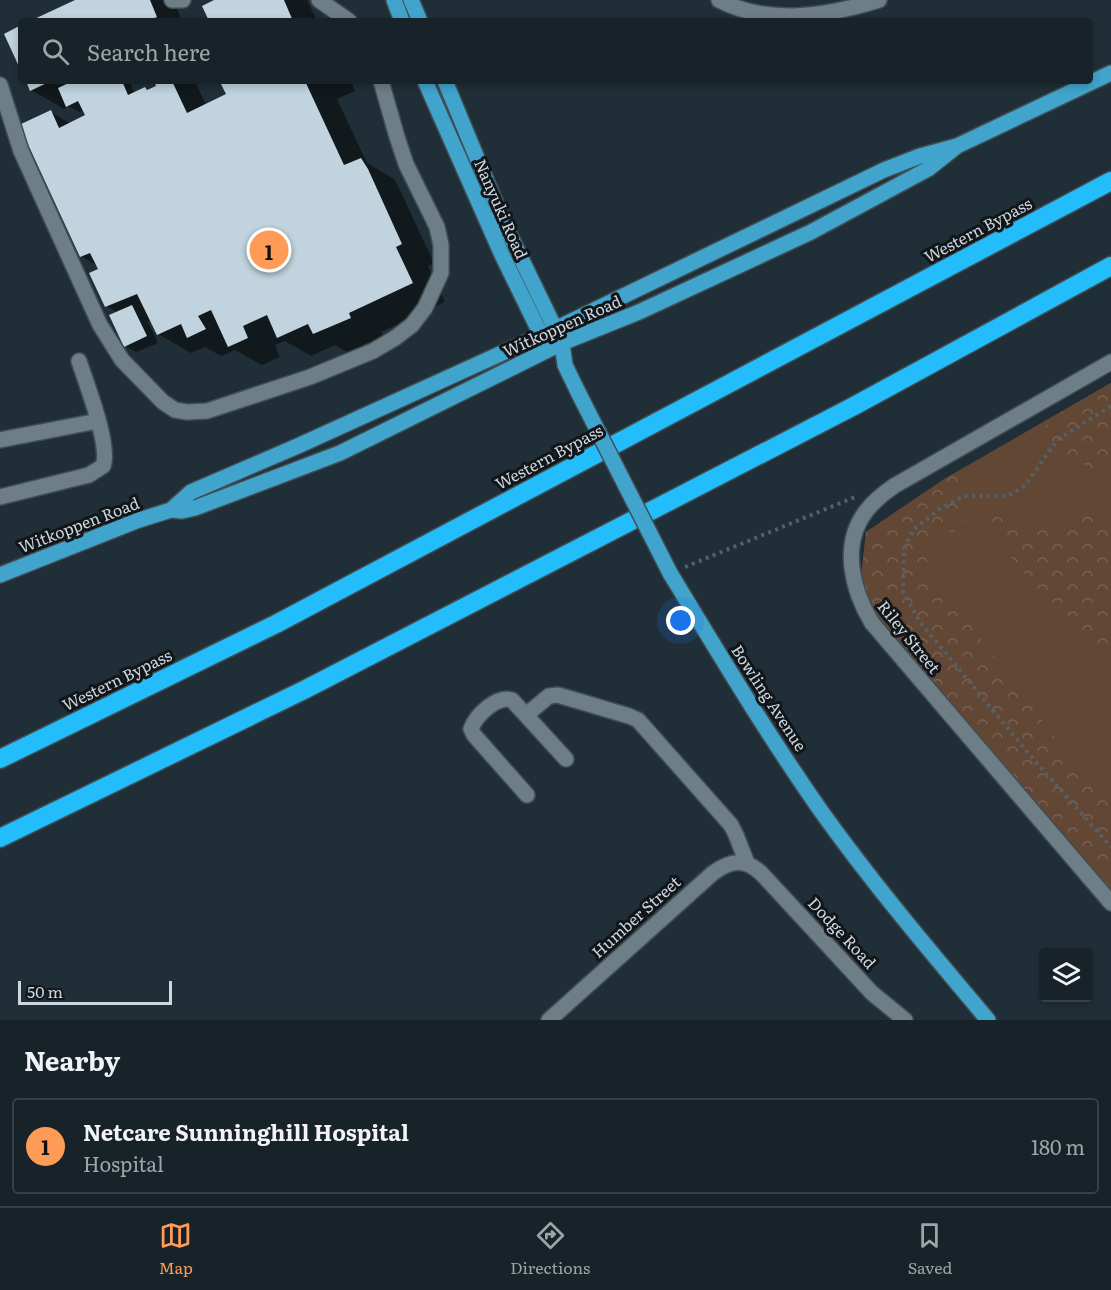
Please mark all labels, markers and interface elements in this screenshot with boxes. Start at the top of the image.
search box [18,18,1093,84]
icon: search [39,35,72,68]
text: Search here [87,35,210,68]
street label: Nanyuki Road [469,155,535,263]
street label: Western Bypass [919,191,1036,268]
pin: 1 [250,228,288,272]
street label: Witkoppen Road [498,288,625,362]
street label: Western Bypass [490,418,607,495]
street label: Witkoppen Road [15,490,143,558]
street label: Riley Street [873,594,947,679]
your location [666,606,695,635]
street label: Bowling Avenue [726,639,813,755]
street label: Western Bypass [58,642,175,716]
street label: Humber Street [585,869,686,963]
street label: Dodge Road [803,891,882,974]
map controls [1039,948,1093,1002]
button: layers [1039,948,1093,1002]
scale bar [18,978,172,1006]
text: 50 m [27,979,63,1003]
text: Nearby [24,1040,120,1079]
text: Netcare Sunninghill Hospital [83,1115,409,1148]
text: 1 [41,1131,50,1161]
text: 180 m [1031,1131,1085,1161]
text: Hospital [83,1148,164,1178]
tab: Map [159,1219,193,1279]
tab: Directions [510,1219,590,1279]
tab: Saved [908,1219,952,1279]

